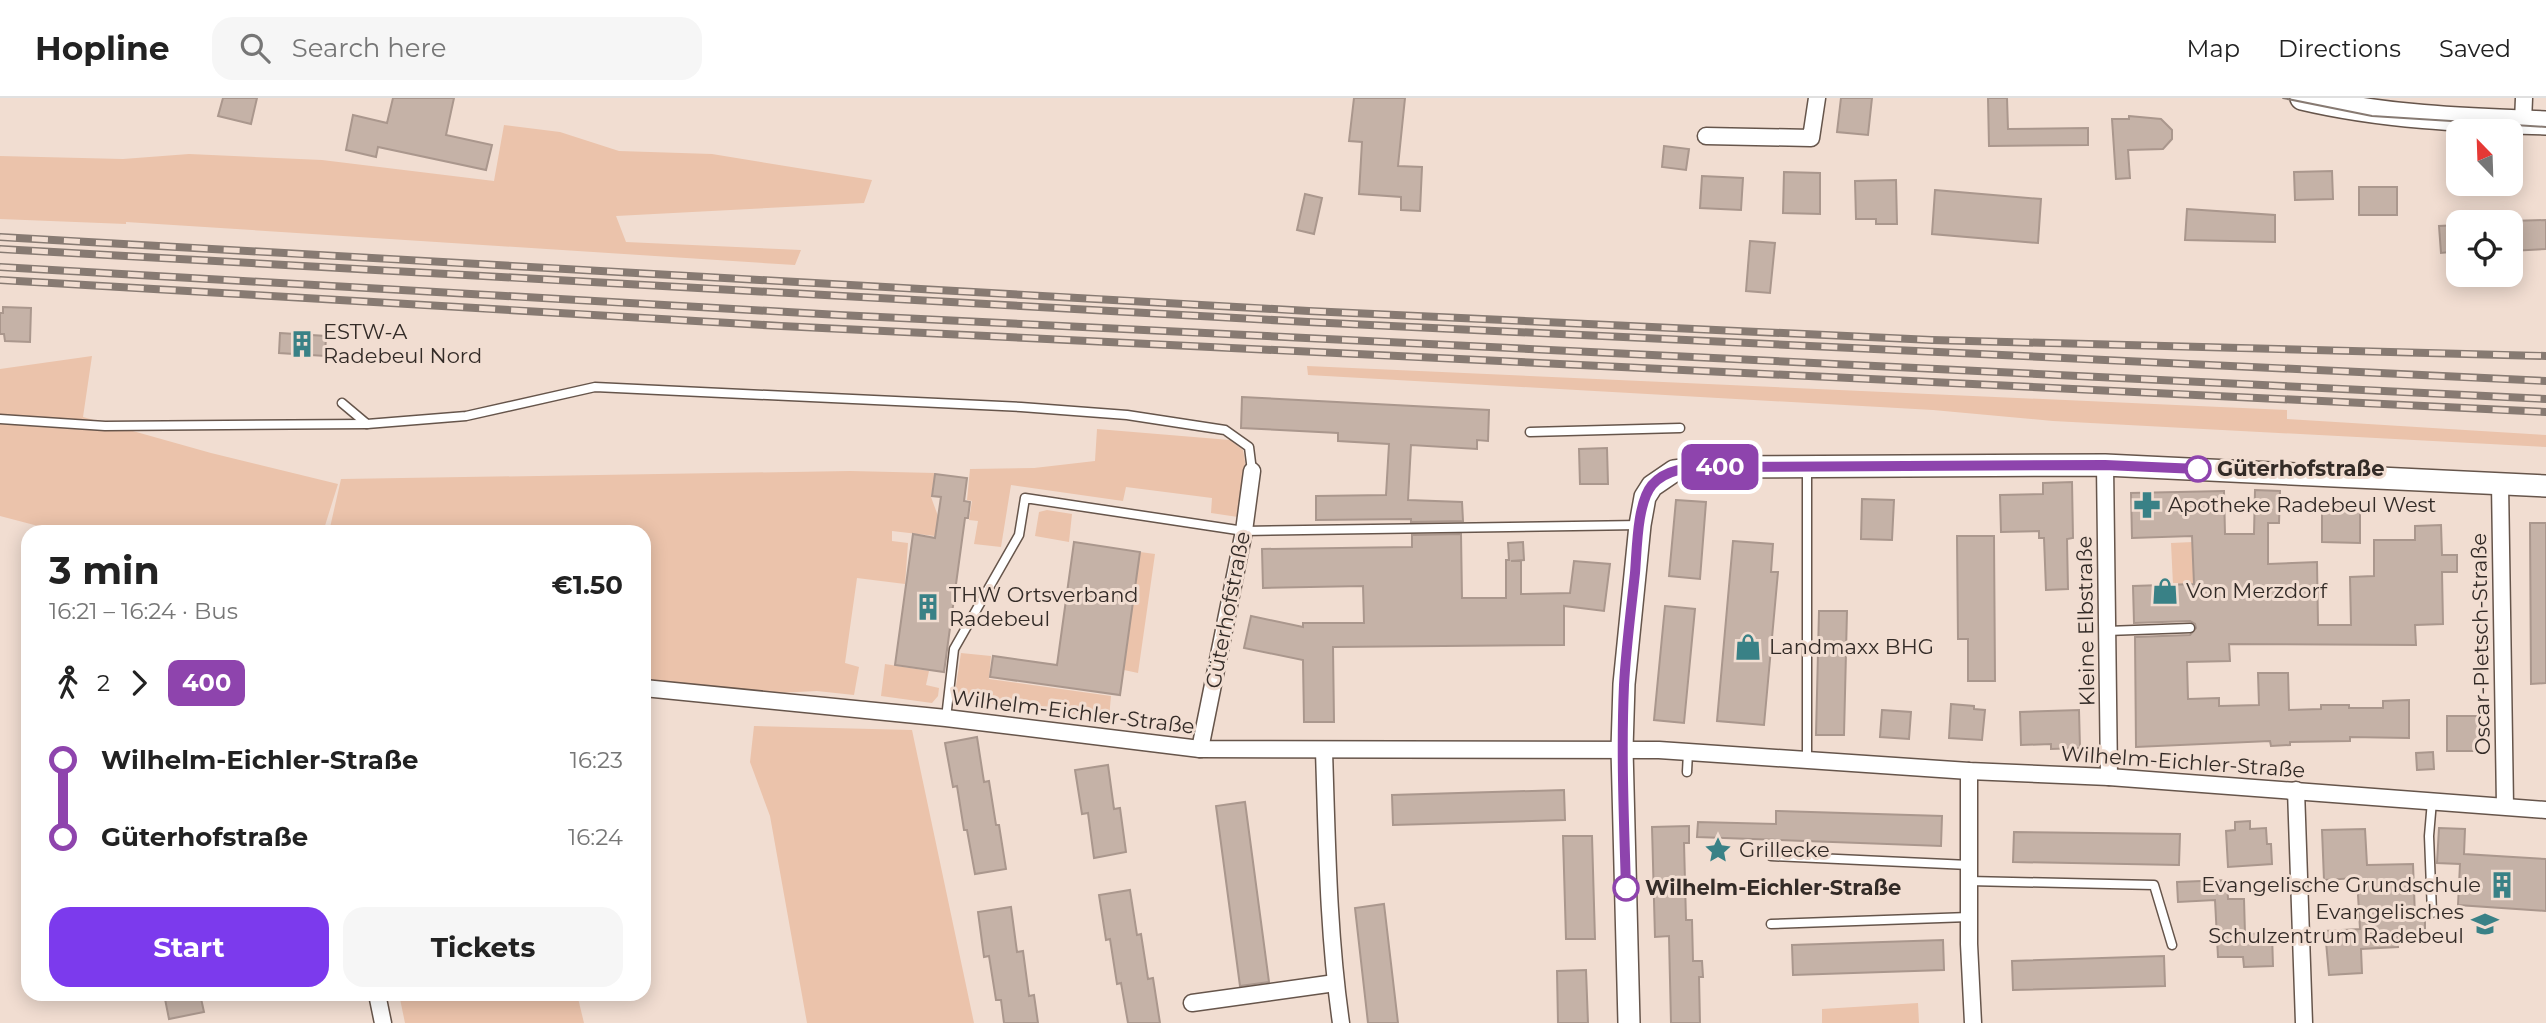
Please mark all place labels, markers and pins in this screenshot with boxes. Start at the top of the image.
place label: ESTW-A Radebeul Nord [323,319,482,368]
building icon: ESTW-A Radebeul Nord [287,329,317,359]
marker: Güterhofstraße [2185,456,2211,482]
place label: Güterhofstraße [2217,456,2384,481]
pharmacy icon: Apotheke Radebeul West [2132,490,2162,520]
place label: Apotheke Radebeul West [2168,492,2436,517]
shop icon: Von Merzdorf [2150,576,2180,606]
place label: Von Merzdorf [2186,578,2328,603]
place label: THW Ortsverband Radebeul [949,582,1139,631]
building icon: THW Ortsverband Radebeul [913,592,943,622]
shop icon: Landmaxx BHG [1733,632,1763,662]
place label: Landmaxx BHG [1769,634,1934,659]
place icon: Grillecke [1703,835,1733,865]
place label: Grillecke [1739,837,1830,862]
building icon: Evangelische Grundschule [2487,870,2517,900]
place label: Evangelische Grundschule [2201,872,2481,897]
marker: Wilhelm-Eichler-Straße [1613,875,1639,901]
place label: Wilhelm-Eichler-Straße [1645,875,1901,900]
place label: Evangelisches Schulzentrum Radebeul [2208,899,2464,948]
school or university icon: Evangelisches Schulzentrum Radebeul [2470,909,2500,939]

